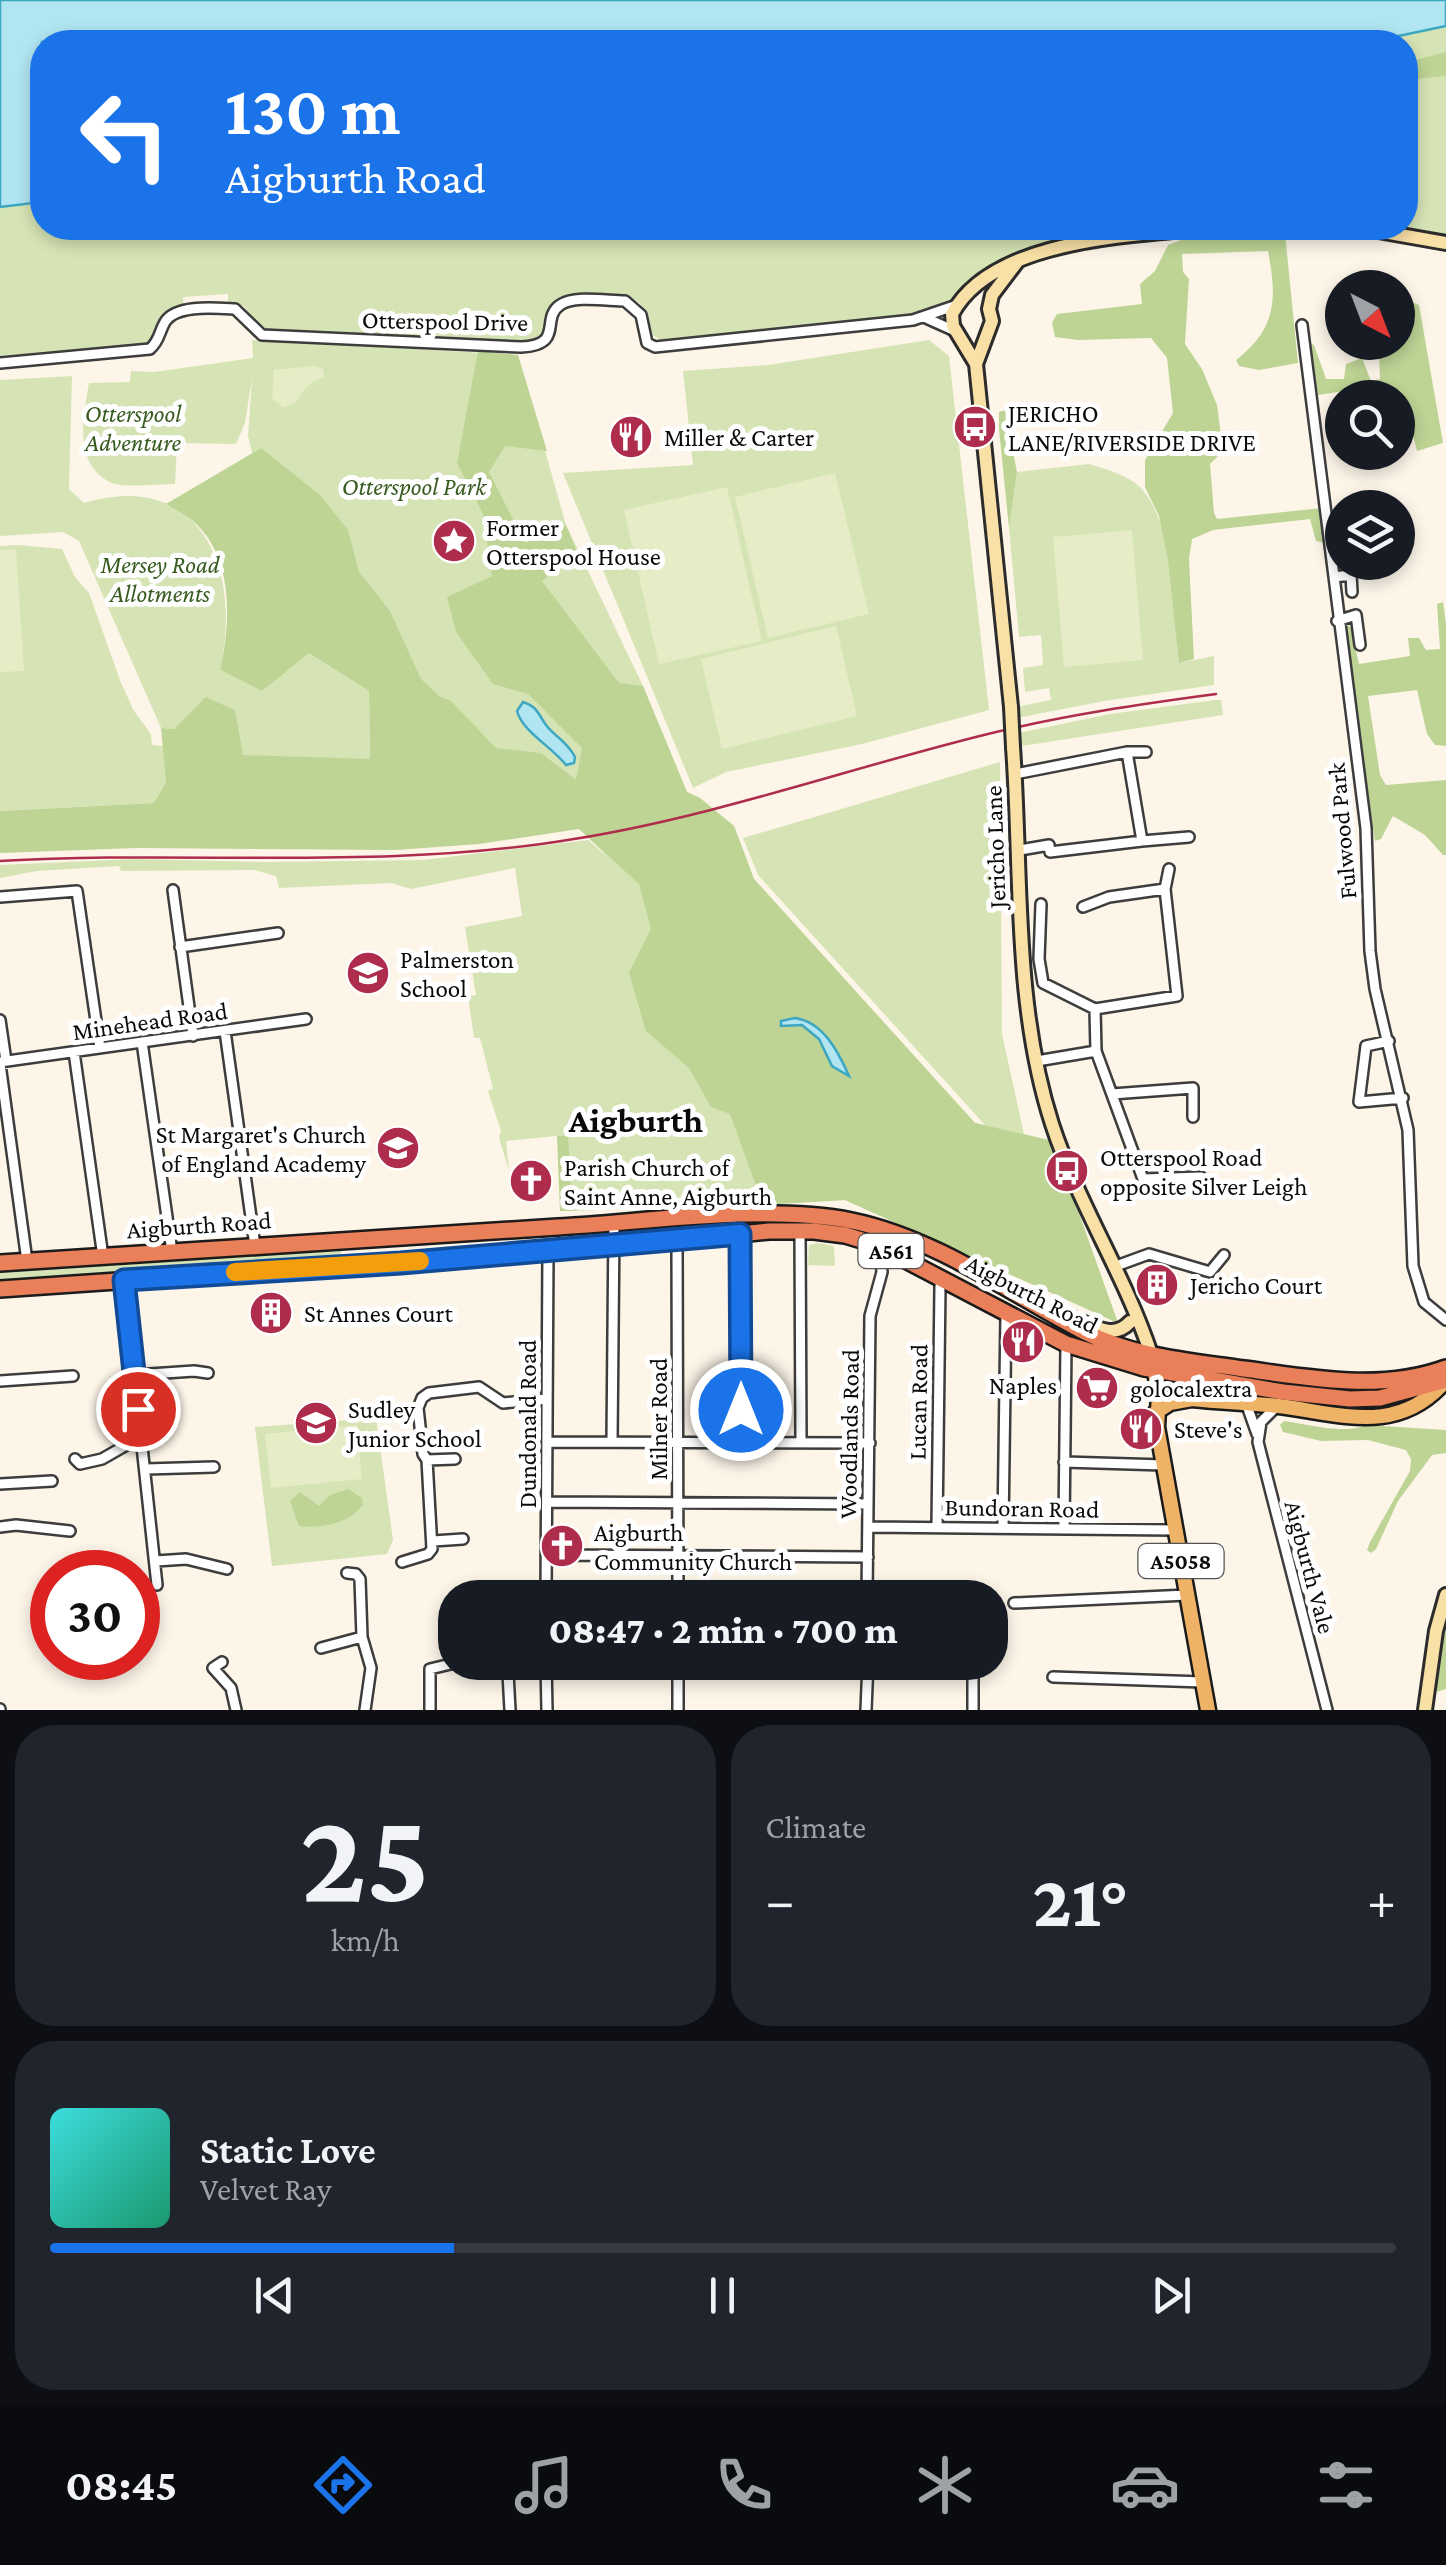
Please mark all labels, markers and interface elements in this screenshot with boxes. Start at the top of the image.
icon: left [60,70,190,200]
text: 130 m [225,71,401,149]
text: Aigburth Road [225,153,486,203]
north arrow [1325,270,1415,360]
map controls [1325,270,1415,580]
street label: Otterspool Drive [362,306,528,337]
button: search [1325,380,1415,470]
park label: Otterspool Adventure [83,400,182,456]
place label: JERICHO LANE/RIVERSIDE DRIVE [1006,400,1256,456]
bus stop icon: JERICHO LANE/RIVERSIDE DRIVE [952,404,998,450]
restaurant icon: Miller & Carter [608,414,654,460]
place label: Miller & Carter [664,424,814,451]
park label: Otterspool Park [342,473,487,501]
button: layers [1325,490,1415,580]
place label: Former Otterspool House [486,514,661,571]
place icon: Former Otterspool House [431,518,477,564]
park label: Mersey Road Allotments [100,551,221,607]
street label: Fulwood Park [1323,762,1361,900]
street label: Jericho Lane [979,785,1012,911]
place label: Palmerston School [400,946,514,1002]
school or university icon: Palmerston School [345,950,391,996]
street label: Minehead Road [71,997,229,1045]
district label: Aigburth [568,1101,703,1140]
place label: St Margaret's Church of England Academy [156,1121,366,1178]
school or university icon: St Margaret's Church of England Academy [375,1125,421,1171]
place label: Otterspool Road opposite Silver Leigh [1100,1144,1307,1201]
bus stop icon: Otterspool Road opposite Silver Leigh [1044,1148,1090,1194]
place label: Parish Church of Saint Anne, Aigburth [564,1154,772,1211]
church icon: Parish Church of Saint Anne, Aigburth [508,1158,554,1204]
street label: Aigburth Road [126,1206,272,1245]
road number: A561 [858,1234,924,1268]
street label: Aigburth Road [961,1249,1103,1340]
building icon: Jericho Court [1134,1262,1180,1308]
place label: Jericho Court [1188,1272,1323,1300]
building icon: St Annes Court [248,1290,294,1336]
place label: St Annes Court [304,1300,453,1327]
restaurant icon: Naples [1000,1319,1046,1365]
street label: Dundonald Road [514,1340,541,1509]
street label: Lucan Road [903,1344,933,1460]
street label: Woodlands Road [834,1349,864,1519]
street label: Milner Road [645,1358,672,1480]
position arrow [689,1358,793,1462]
supermarket icon: golocalextra [1074,1365,1120,1411]
pin [96,1367,181,1452]
place label: Naples [989,1372,1057,1400]
place label: golocalextra [1130,1375,1253,1403]
icon: arrive [111,1382,166,1437]
place label: Sudley Junior School [346,1396,481,1453]
school or university icon: Sudley Junior School [293,1400,339,1446]
restaurant icon: Steve's [1118,1406,1164,1452]
place label: Steve's [1174,1416,1243,1443]
street label: Bundoran Road [944,1493,1100,1523]
street label: Aigburth Vale [1278,1498,1341,1637]
place label: Aigburth Community Church [594,1519,792,1576]
church icon: Aigburth Community Church [539,1523,585,1569]
road number: A5058 [1138,1544,1224,1578]
speed limit sign: 30 [30,1550,160,1680]
text: 08:47 · 2 min · 700 m [548,1609,898,1651]
text: 25 [300,1784,430,1929]
text: Climate [766,1809,866,1845]
text: 21° [1032,1859,1129,1942]
text: − [766,1870,795,1931]
text: + [1367,1870,1396,1931]
text: km/h [331,1922,400,1958]
text: Static Love [200,2129,376,2171]
text: Velvet Ray [200,2171,331,2207]
icon: previous [247,2268,302,2323]
icon: pause [695,2268,750,2323]
icon: next [1144,2268,1199,2323]
icon: directions [308,2450,378,2520]
icon: music [509,2450,579,2520]
icon: phone [709,2450,779,2520]
icon: climate [910,2450,980,2520]
icon: car [1110,2450,1180,2520]
icon: filters [1311,2450,1381,2520]
text: 08:45 [65,2460,177,2510]

